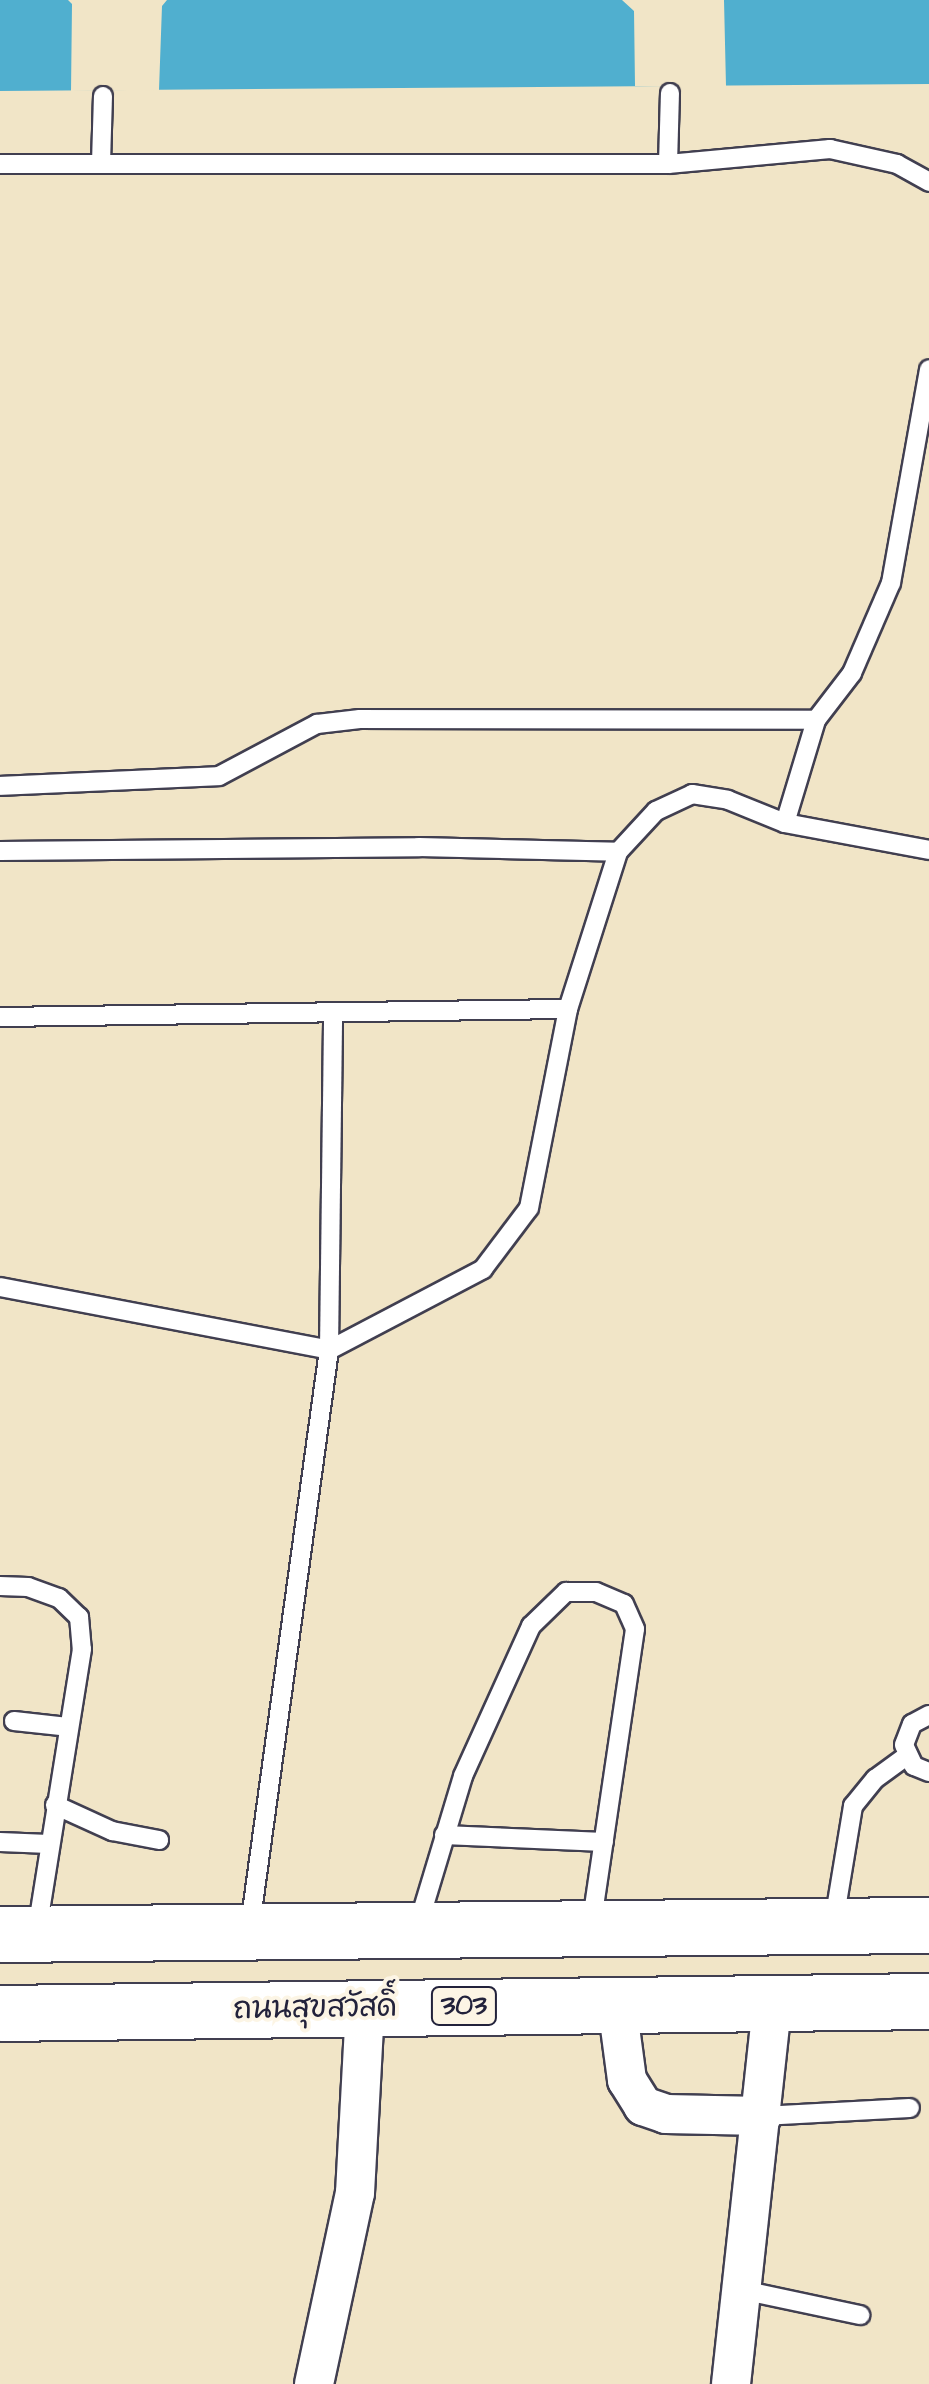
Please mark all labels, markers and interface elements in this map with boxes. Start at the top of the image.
road number: 303 [429,1983,499,2029]
street label: ถนนสุขสวัสดิ์ [233,1989,397,2027]

